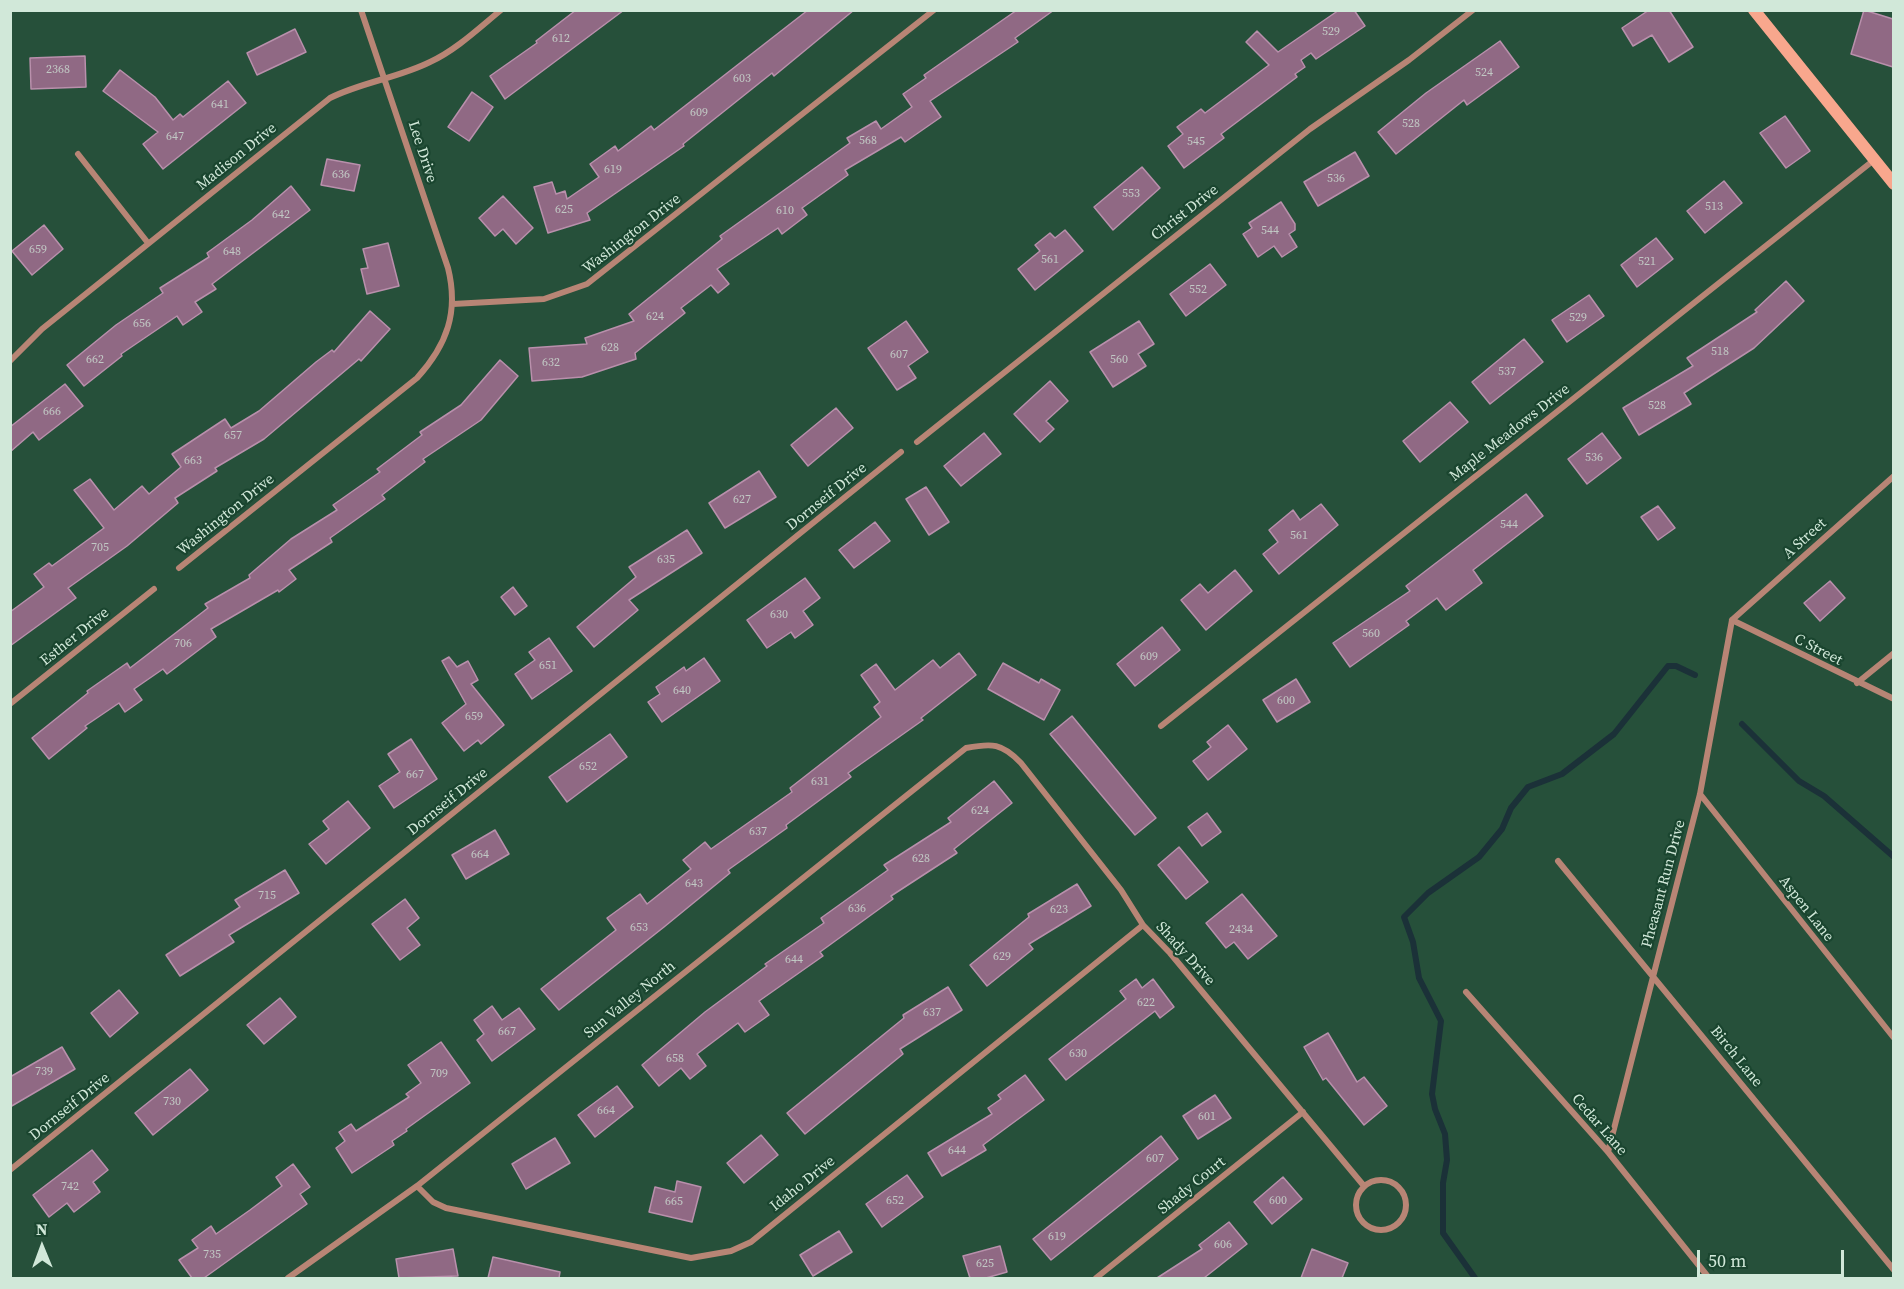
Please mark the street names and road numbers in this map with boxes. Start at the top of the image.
street label: Madison Drive [194,119,280,195]
street label: Lee Drive [404,119,440,185]
street label: Christ Drive [1148,181,1222,245]
street label: Washington Drive [579,190,685,278]
street label: Maple Meadows Drive [1446,381,1574,485]
street label: Dornseif Drive [783,459,871,535]
street label: Washington Drive [174,470,278,560]
street label: A Street [1780,515,1830,563]
street label: Esther Drive [37,604,113,670]
street label: C Street [1791,630,1845,670]
street label: Dornseif Drive [404,764,492,840]
street label: Pheasant Run Drive [1638,818,1690,950]
street label: Aspen Lane [1775,873,1837,945]
street label: Shady Drive [1152,918,1218,990]
street label: Sun Valley North [581,958,679,1042]
street label: Birch Lane [1706,1023,1766,1091]
street label: Dornseif Drive [26,1069,114,1145]
street label: Cedar Lane [1567,1090,1631,1160]
street label: Idaho Drive [767,1152,839,1216]
street label: Shady Court [1155,1153,1229,1219]

